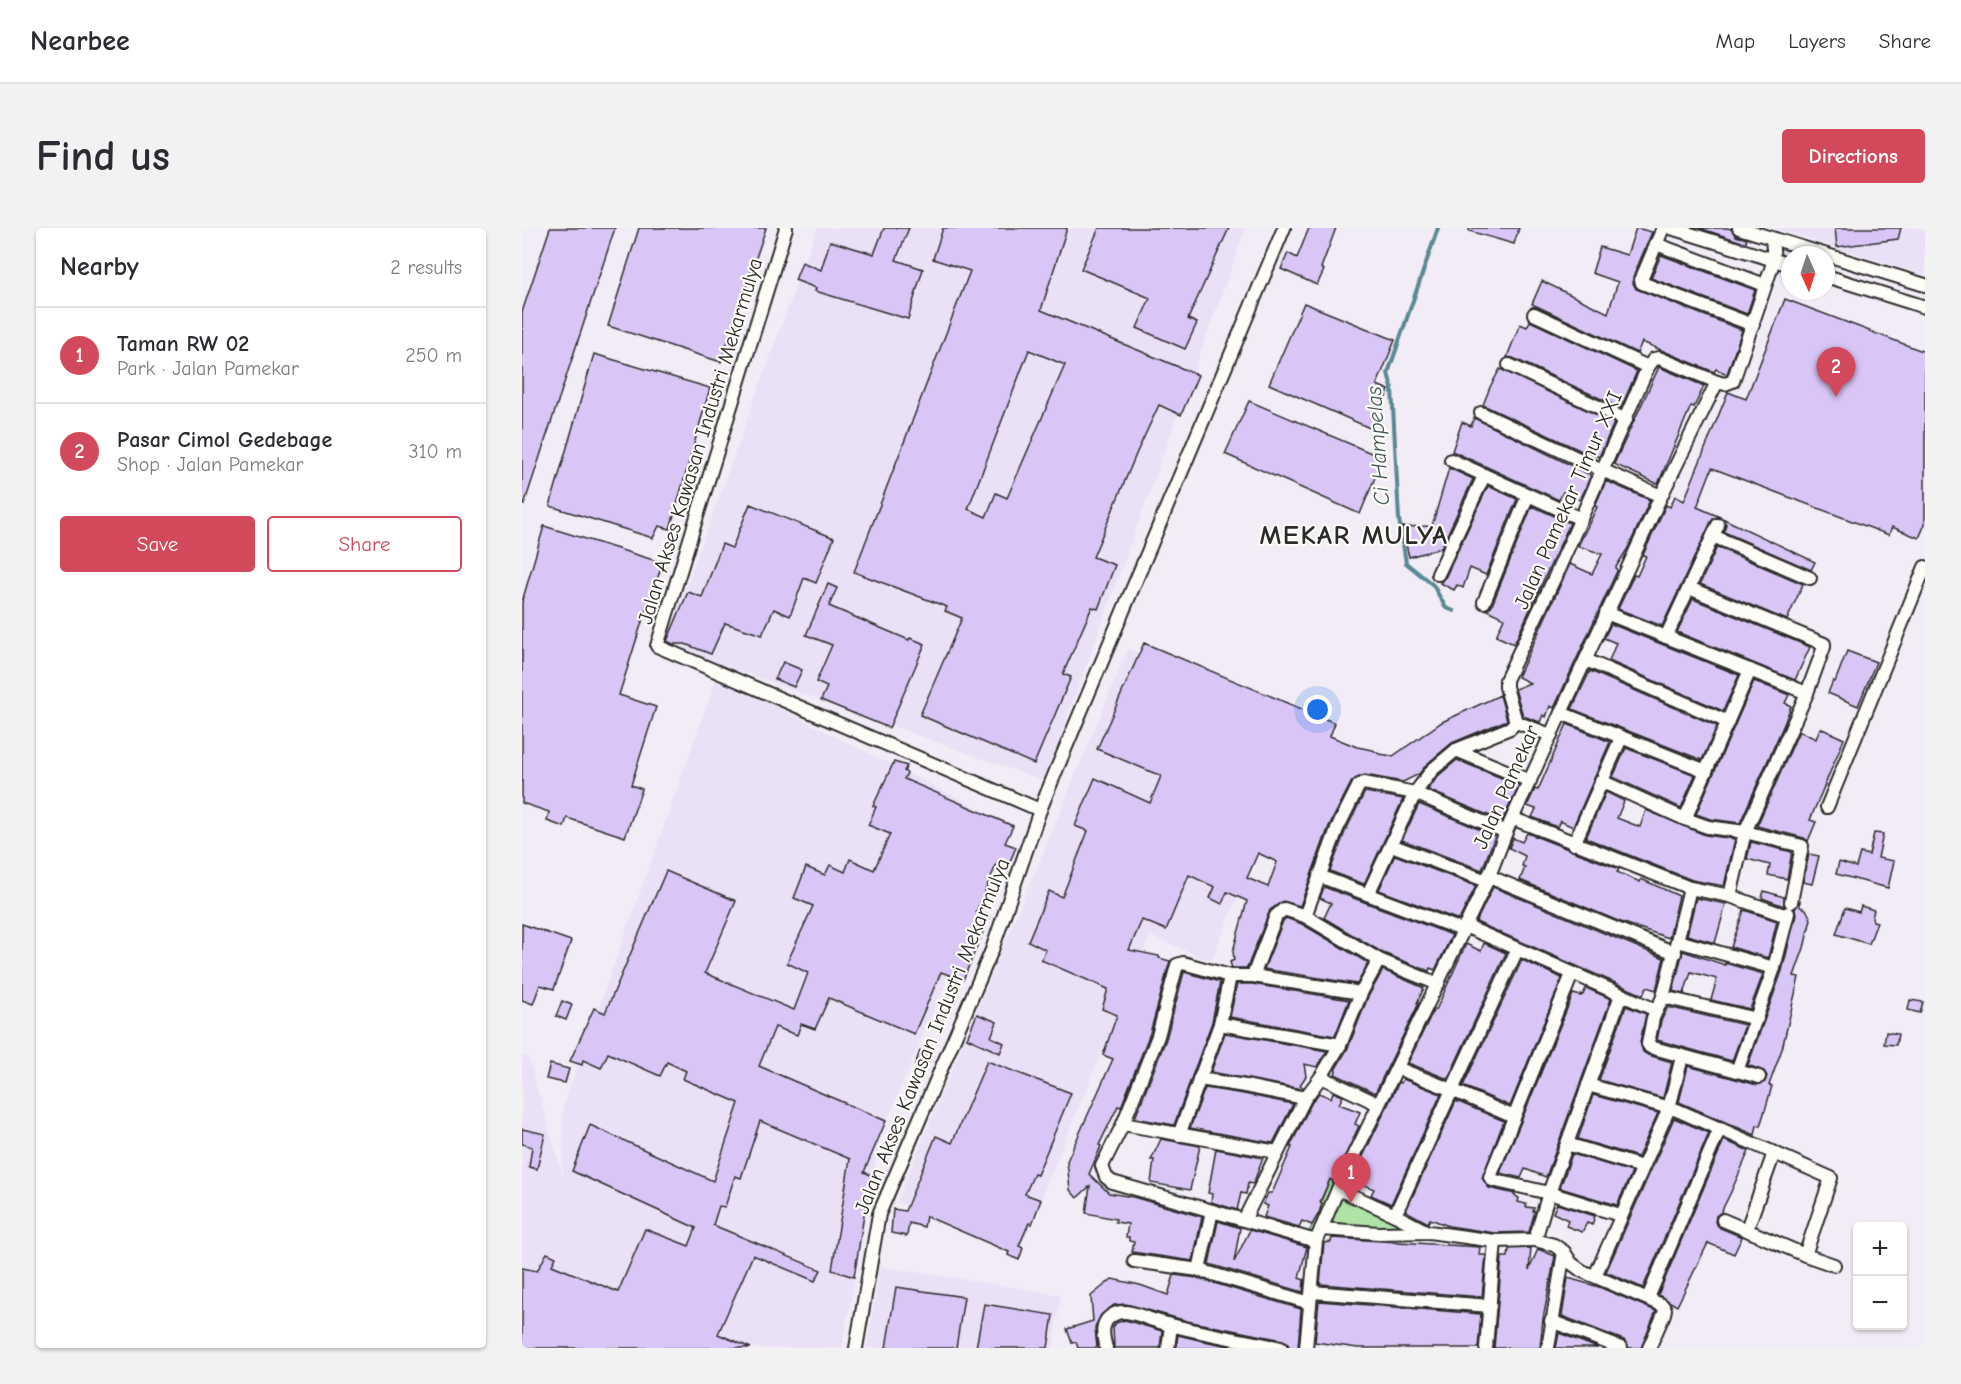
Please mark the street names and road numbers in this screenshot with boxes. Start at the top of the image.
street label: Jalan Akses Kawasan Industri Mekarmulya [633,255,767,627]
street label: Jalan Pamekar Timur XXI [1509,387,1627,613]
street label: Jalan Pamekar [1468,721,1544,853]
street label: Jalan Akses Kawasan Industri Mekarmulya [849,855,1015,1217]

